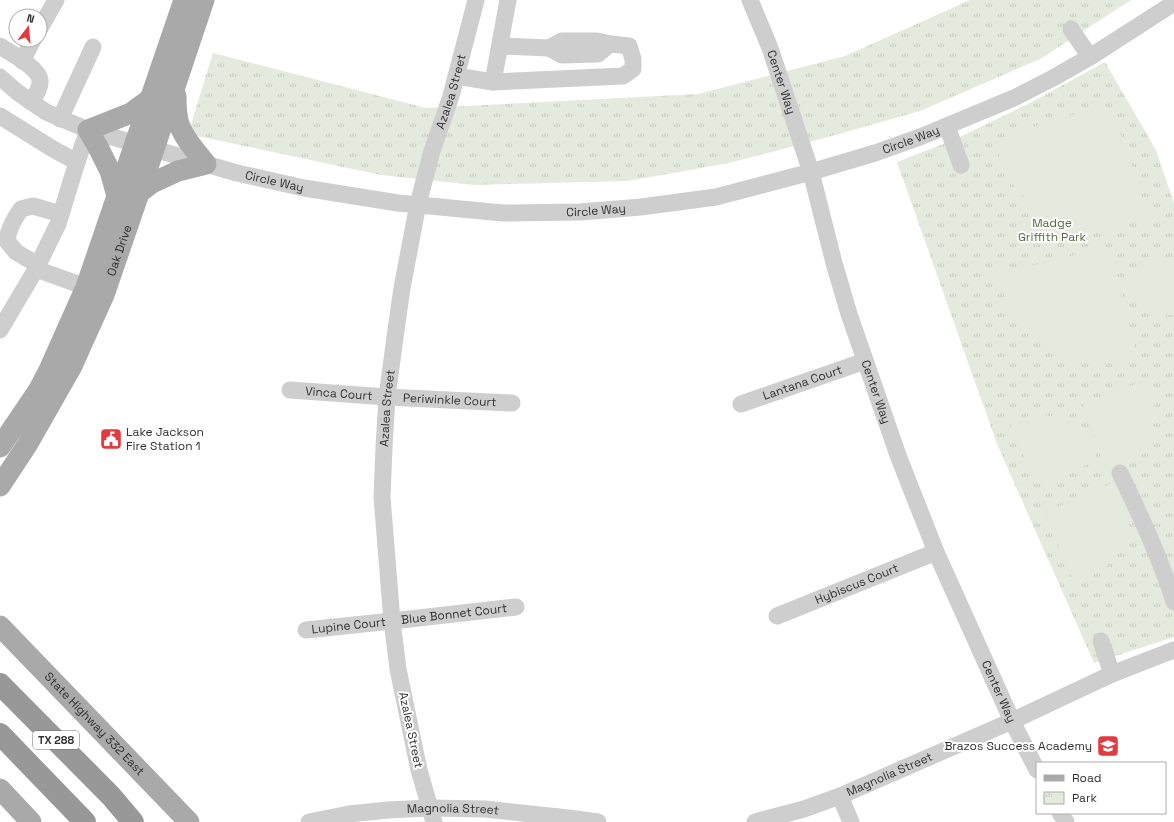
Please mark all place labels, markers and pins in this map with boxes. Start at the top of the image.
place label: Lake Jackson Fire Station 1 [126,424,204,454]
public building icon: Lake Jackson Fire Station 1 [98,426,124,452]
school or university icon: Brazos Success Academy [1095,733,1121,759]
place label: Brazos Success Academy [944,738,1092,754]

